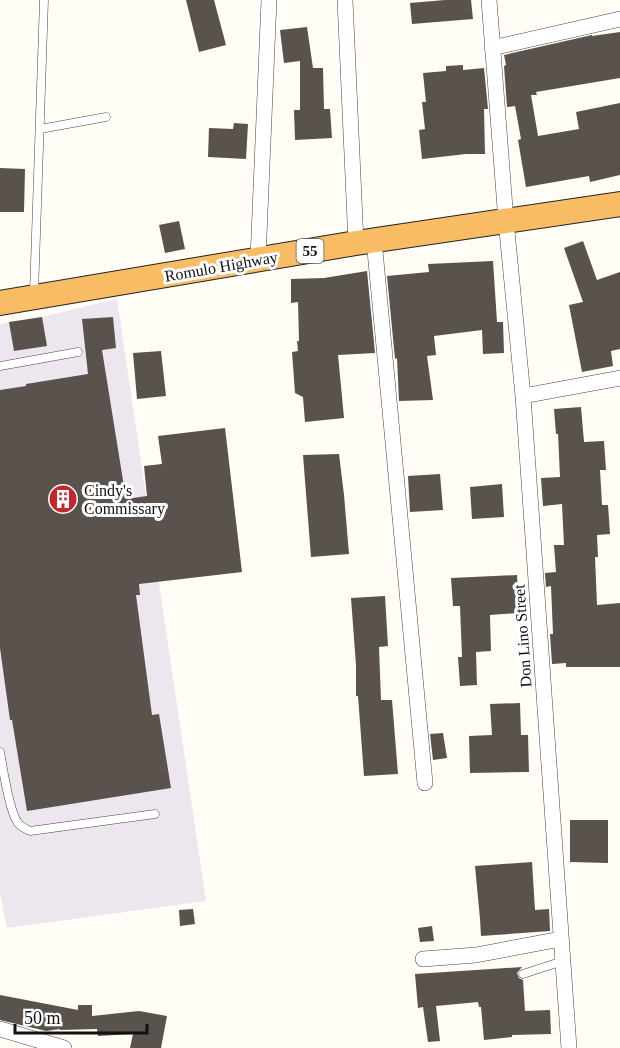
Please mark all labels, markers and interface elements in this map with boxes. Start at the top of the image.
road number: 55 [296,239,324,263]
street label: Romulo Highway [163,248,279,286]
place label: Cindy's Commissary [84,482,165,518]
building icon: Cindy's Commissary [47,483,79,515]
street label: Don Lino Street [510,583,535,688]
scale bar [15,997,147,1035]
text: 50 m [24,1008,61,1028]

